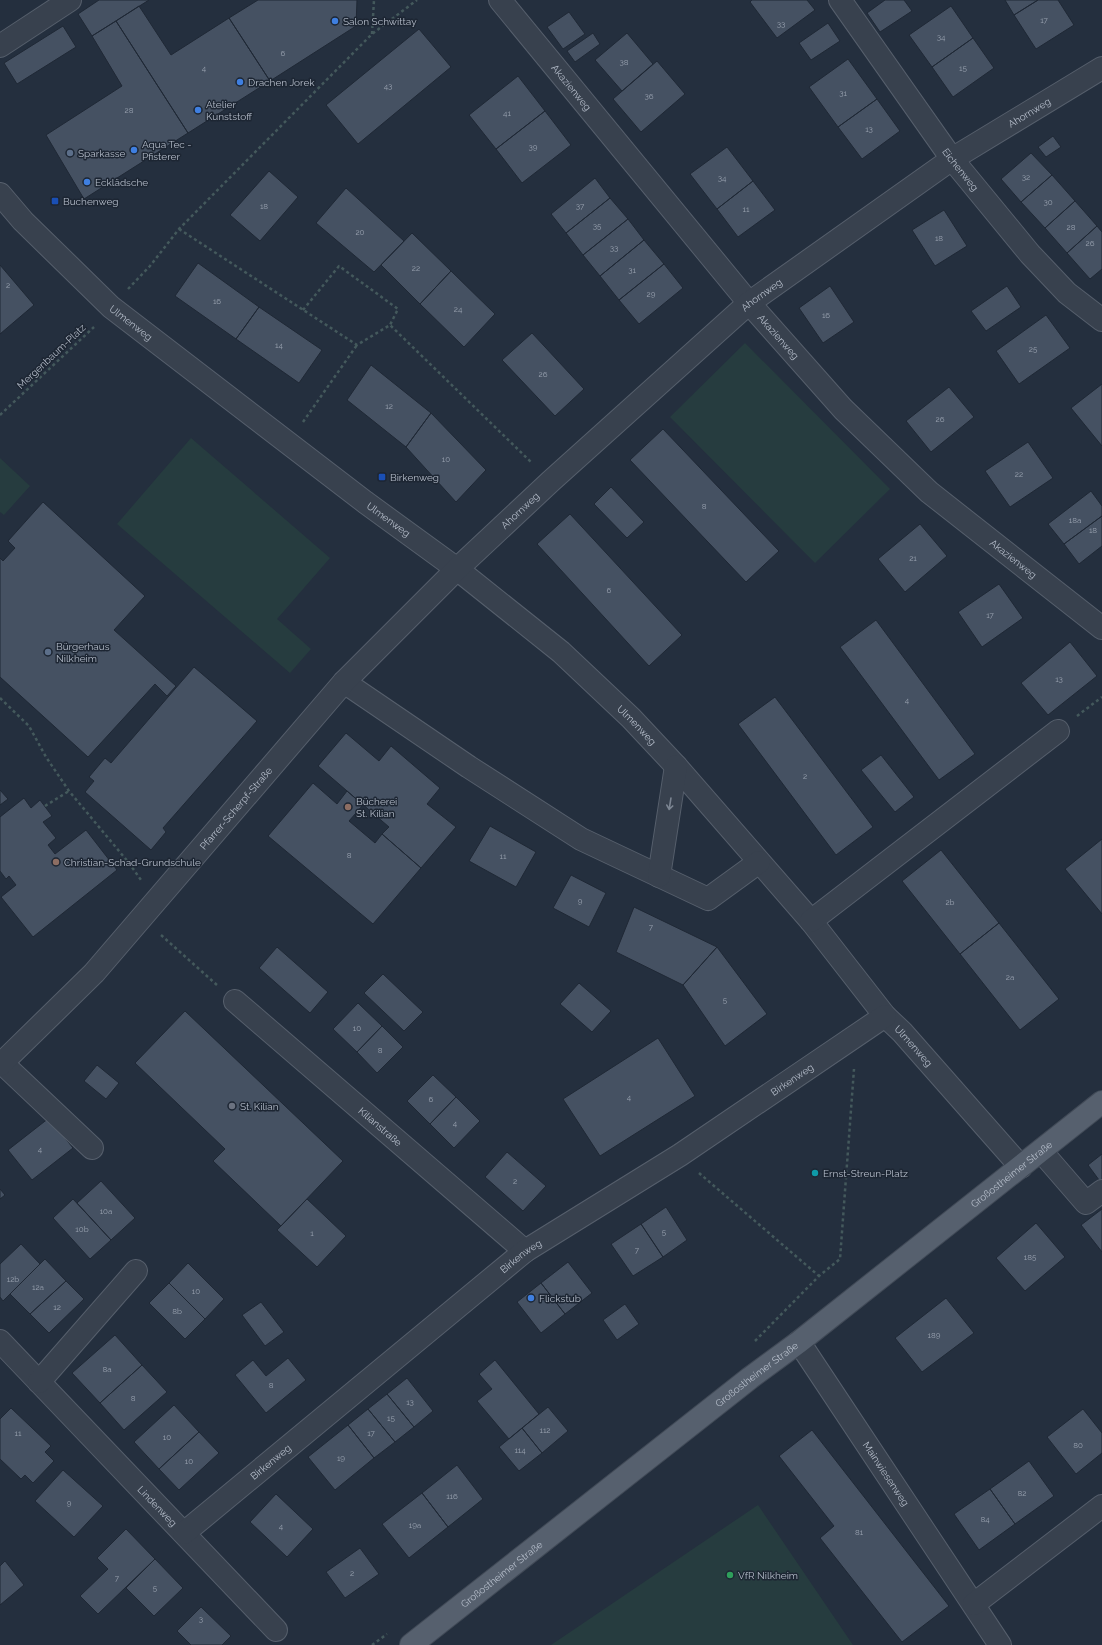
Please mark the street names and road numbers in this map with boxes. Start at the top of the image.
street label: Akazienweg [549,62,593,113]
street label: Ahornweg [1006,96,1053,130]
street label: Eichenweg [940,146,981,193]
street label: Ahornweg [739,276,784,313]
street label: Ulmenweg [107,303,155,343]
street label: Akazienweg [756,312,801,362]
street label: Mergenbaum-Platz [15,322,88,391]
street label: Ahornweg [499,490,541,531]
street label: Ulmenweg [364,500,412,539]
street label: Akazienweg [988,537,1039,581]
street label: Ulmenweg [615,703,658,747]
street label: Pfarrer-Scherpf-Straße [198,765,275,852]
street label: Ulmenweg [892,1023,935,1069]
street label: Birkenweg [769,1061,816,1098]
street label: Kilianstraße [356,1105,404,1148]
street label: Großostheimer Straße [969,1139,1054,1210]
street label: Birkenweg [498,1237,543,1275]
street label: Großostheimer Straße [713,1340,800,1409]
street label: Mainwiesenweg [861,1440,911,1508]
street label: Birkenweg [248,1442,293,1482]
street label: Lindenweg [135,1484,179,1529]
street label: Großostheimer Straße [459,1539,545,1610]

